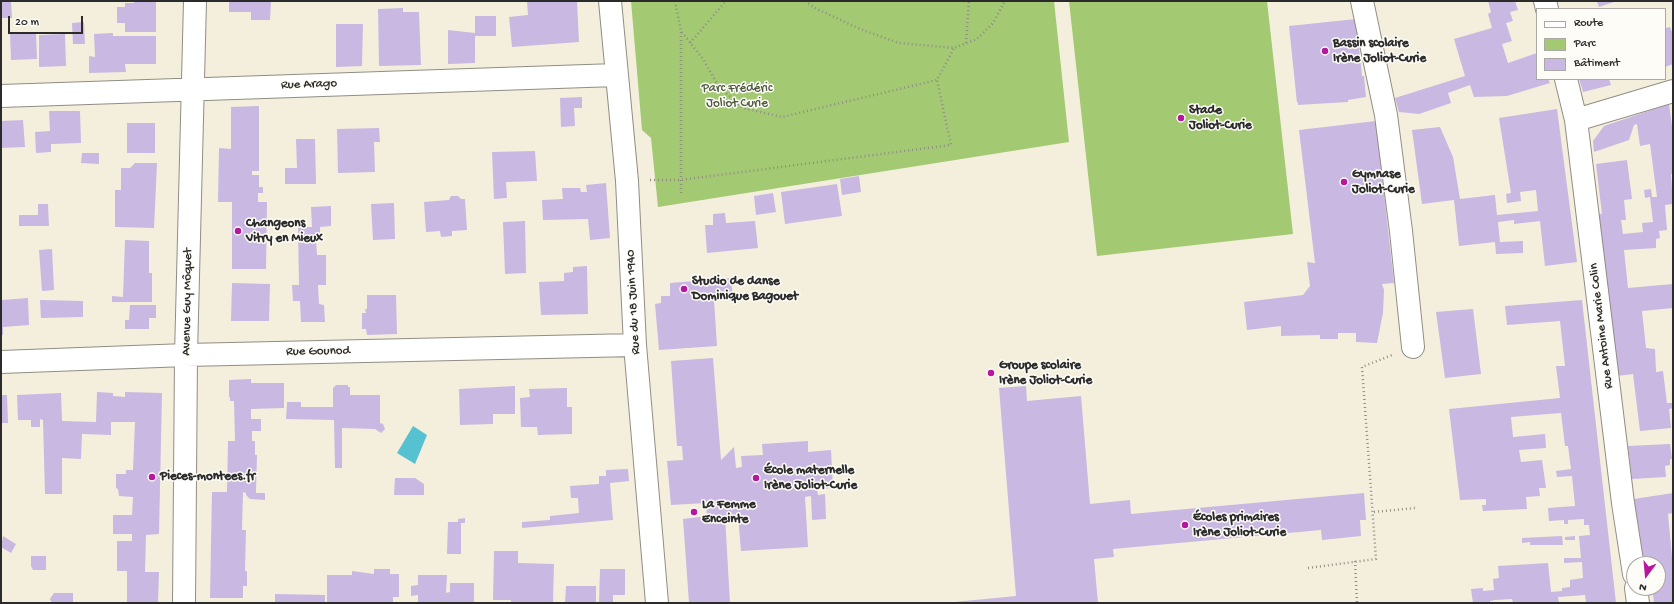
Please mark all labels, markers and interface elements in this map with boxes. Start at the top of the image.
scale bar [10,8,85,34]
legend [1536,8,1666,80]
text: 20 m [15,16,39,30]
text: Route [1574,17,1603,31]
place label: Bassin scolaire Irène Joliot-Curie [1333,36,1426,67]
text: Parc [1574,37,1596,51]
marker: Bassin scolaire Irène Joliot-Curie [1320,46,1330,56]
text: Bâtiment [1574,57,1620,71]
street label: Rue Arago [281,76,337,94]
park label: Parc Frédéric Joliot Curie [702,81,772,112]
place label: Stade Joliot-Curie [1189,103,1252,134]
marker: Stade Joliot-Curie [1176,113,1186,123]
place label: Gymnase Joliot-Curie [1352,167,1415,198]
marker: Gymnase Joliot-Curie [1339,177,1349,187]
place label: Changeons Vitry en Mieux [246,216,323,247]
marker: Changeons Vitry en Mieux [233,226,243,236]
street label: Avenue Guy Môquet [179,248,197,356]
street label: Rue du 18 Juin 1940 [623,249,645,355]
street label: Rue Antoine Marie Colin [1587,262,1617,390]
place label: Studio de danse Dominique Bagouet [692,274,798,305]
marker: Studio de danse Dominique Bagouet [679,284,689,294]
street label: Rue Gounod [286,344,350,360]
place label: Groupe scolaire Irène Joliot-Curie [999,358,1092,389]
marker: Groupe scolaire Irène Joliot-Curie [986,368,996,378]
place label: École maternelle Irène Joliot-Curie [764,463,857,494]
place label: Pieces-montees.fr [160,469,255,485]
marker: Pieces-montees.fr [147,472,157,482]
marker: École maternelle Irène Joliot-Curie [751,473,761,483]
place label: La Femme Enceinte [702,497,756,528]
marker: La Femme Enceinte [689,507,699,517]
place label: Écoles primaires Irène Joliot-Curie [1193,510,1286,541]
marker: Écoles primaires Irène Joliot-Curie [1180,520,1190,530]
north arrow [1626,556,1666,596]
text: N [1638,580,1648,593]

